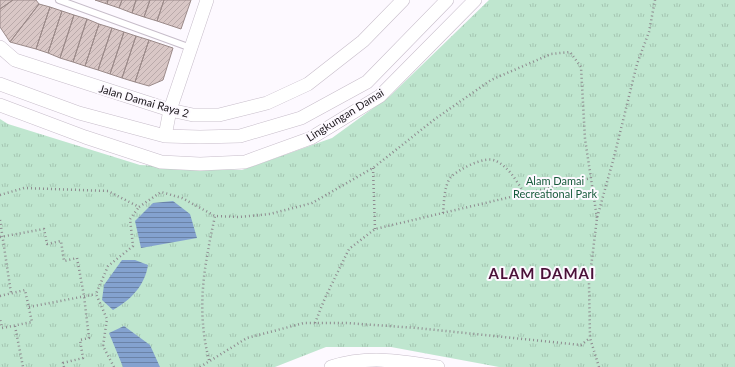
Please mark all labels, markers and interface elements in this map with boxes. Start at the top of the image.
street label: Jalan Damai Raya 2 [98,81,191,120]
street label: Lingkungan Damai [304,85,386,144]
park label: Alam Damai Recreational Park [513,174,597,200]
district label: ALAM DAMAI [488,264,595,282]

